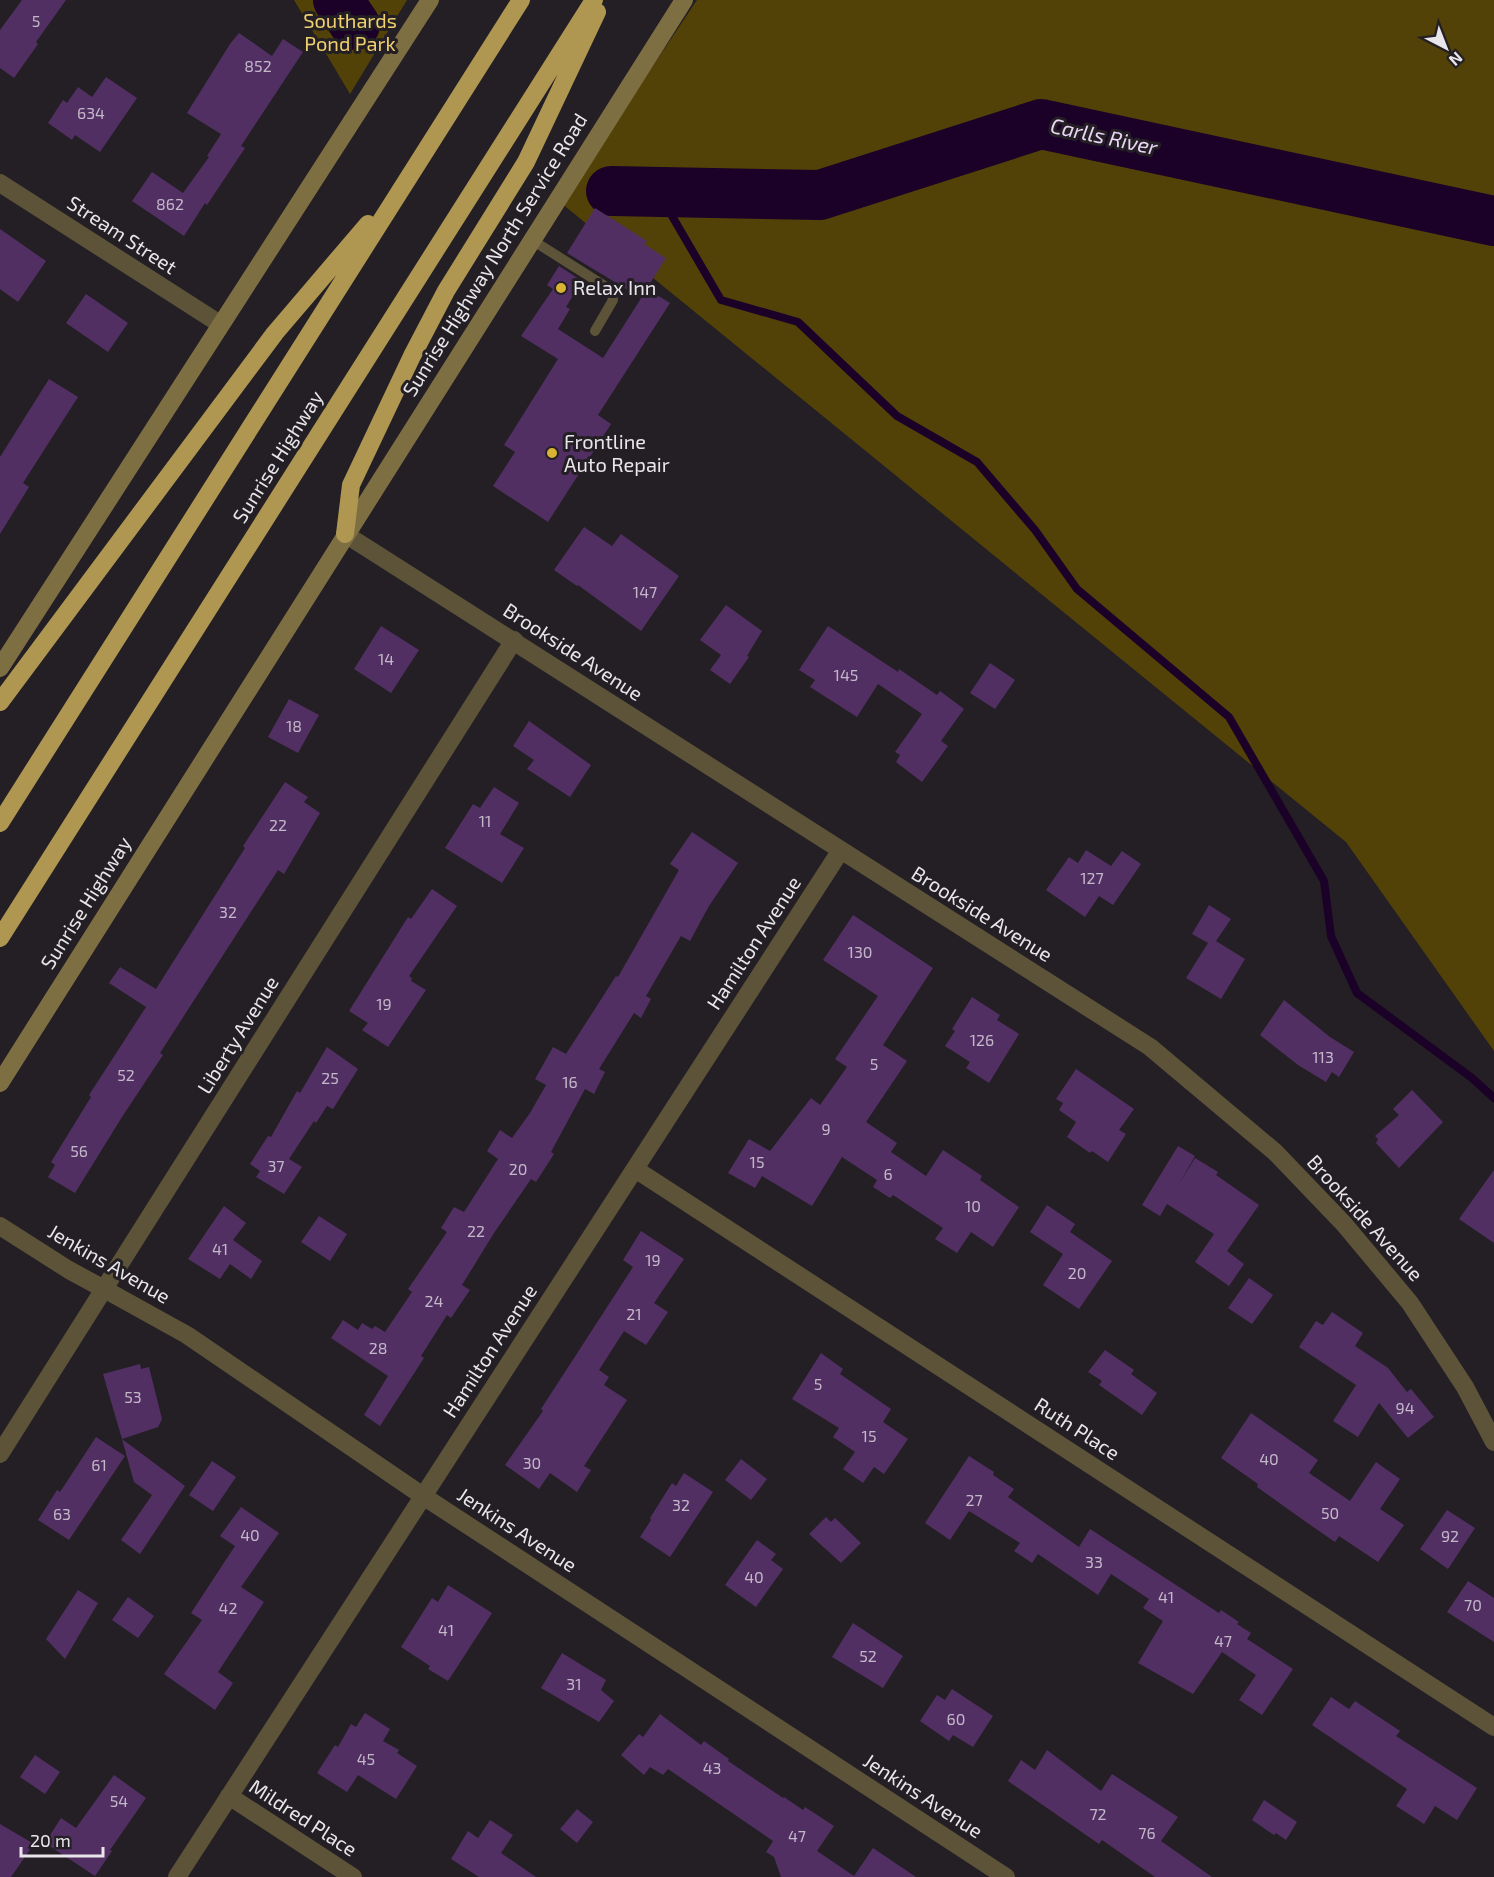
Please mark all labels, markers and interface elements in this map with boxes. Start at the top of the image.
park label: Southards Pond Park [303,8,397,55]
house number: 5 [32,11,40,30]
north arrow [1416,18,1476,78]
text: N [1446,49,1467,70]
house number: 852 [244,56,272,75]
house number: 634 [77,103,105,122]
street label: Sunrise Highway North Service Road [397,108,592,400]
water label: Carlls River [1049,112,1161,159]
street label: Stream Street [63,190,182,279]
house number: 862 [156,194,184,213]
place label: Relax Inn [573,275,656,299]
marker: Relax Inn [554,281,568,295]
street label: Sunrise Highway [227,385,328,527]
place label: Frontline Auto Repair [564,429,670,476]
marker: Frontline Auto Repair [545,446,559,460]
house number: 147 [633,582,657,601]
street label: Brookside Avenue [499,597,648,705]
house number: 14 [378,649,394,668]
house number: 145 [834,665,858,684]
house number: 18 [286,716,302,735]
house number: 11 [479,811,491,830]
house number: 22 [269,815,287,834]
street label: Sunrise Highway [35,831,136,973]
street label: Brookside Avenue [908,860,1057,966]
house number: 127 [1080,868,1104,887]
street label: Hamilton Avenue [701,871,805,1014]
house number: 32 [219,902,237,921]
house number: 130 [848,942,872,961]
street label: Liberty Avenue [191,971,283,1098]
house number: 19 [376,994,392,1013]
house number: 126 [970,1030,994,1049]
house number: 113 [1312,1047,1334,1066]
house number: 5 [870,1054,878,1073]
house number: 52 [117,1065,135,1084]
house number: 25 [321,1068,339,1087]
house number: 16 [562,1072,578,1091]
house number: 9 [821,1119,831,1138]
house number: 56 [70,1141,88,1160]
street label: Brookside Avenue [1303,1149,1429,1285]
house number: 15 [750,1152,764,1171]
house number: 37 [267,1156,285,1175]
house number: 20 [509,1159,527,1178]
house number: 6 [883,1164,893,1183]
house number: 10 [965,1196,981,1215]
street label: Jenkins Avenue [44,1218,175,1308]
house number: 22 [467,1221,485,1240]
house number: 41 [212,1239,228,1258]
house number: 19 [645,1250,661,1269]
house number: 20 [1068,1263,1086,1282]
street label: Hamilton Avenue [437,1279,541,1422]
house number: 24 [425,1291,444,1310]
house number: 21 [626,1304,642,1323]
house number: 28 [369,1338,387,1357]
house number: 5 [814,1374,822,1393]
house number: 53 [124,1387,142,1406]
street label: Ruth Place [1031,1392,1125,1465]
house number: 94 [1396,1398,1415,1417]
house number: 15 [862,1426,876,1445]
house number: 40 [1259,1449,1279,1468]
house number: 30 [523,1453,541,1472]
house number: 61 [91,1455,107,1474]
street label: Jenkins Avenue [454,1482,582,1577]
house number: 27 [965,1490,983,1509]
house number: 32 [672,1495,690,1514]
house number: 50 [1321,1503,1339,1522]
house number: 63 [53,1504,71,1523]
house number: 40 [240,1525,260,1544]
house number: 92 [1441,1526,1459,1545]
house number: 33 [1085,1552,1103,1571]
house number: 40 [744,1567,764,1586]
house number: 41 [1158,1587,1174,1606]
house number: 70 [1464,1595,1482,1614]
house number: 42 [219,1598,237,1617]
house number: 41 [438,1620,454,1639]
house number: 47 [1214,1631,1232,1650]
house number: 52 [859,1646,877,1665]
house number: 31 [566,1674,582,1693]
house number: 60 [947,1709,965,1728]
street label: Jenkins Avenue [860,1748,988,1843]
house number: 45 [357,1749,375,1768]
house number: 43 [703,1758,721,1777]
street label: Mildred Place [245,1773,362,1861]
house number: 54 [110,1791,128,1810]
house number: 72 [1089,1804,1107,1823]
scale bar [21,1820,104,1858]
house number: 76 [1138,1823,1156,1842]
house number: 47 [788,1826,806,1845]
text: 20 m [30,1829,71,1851]

